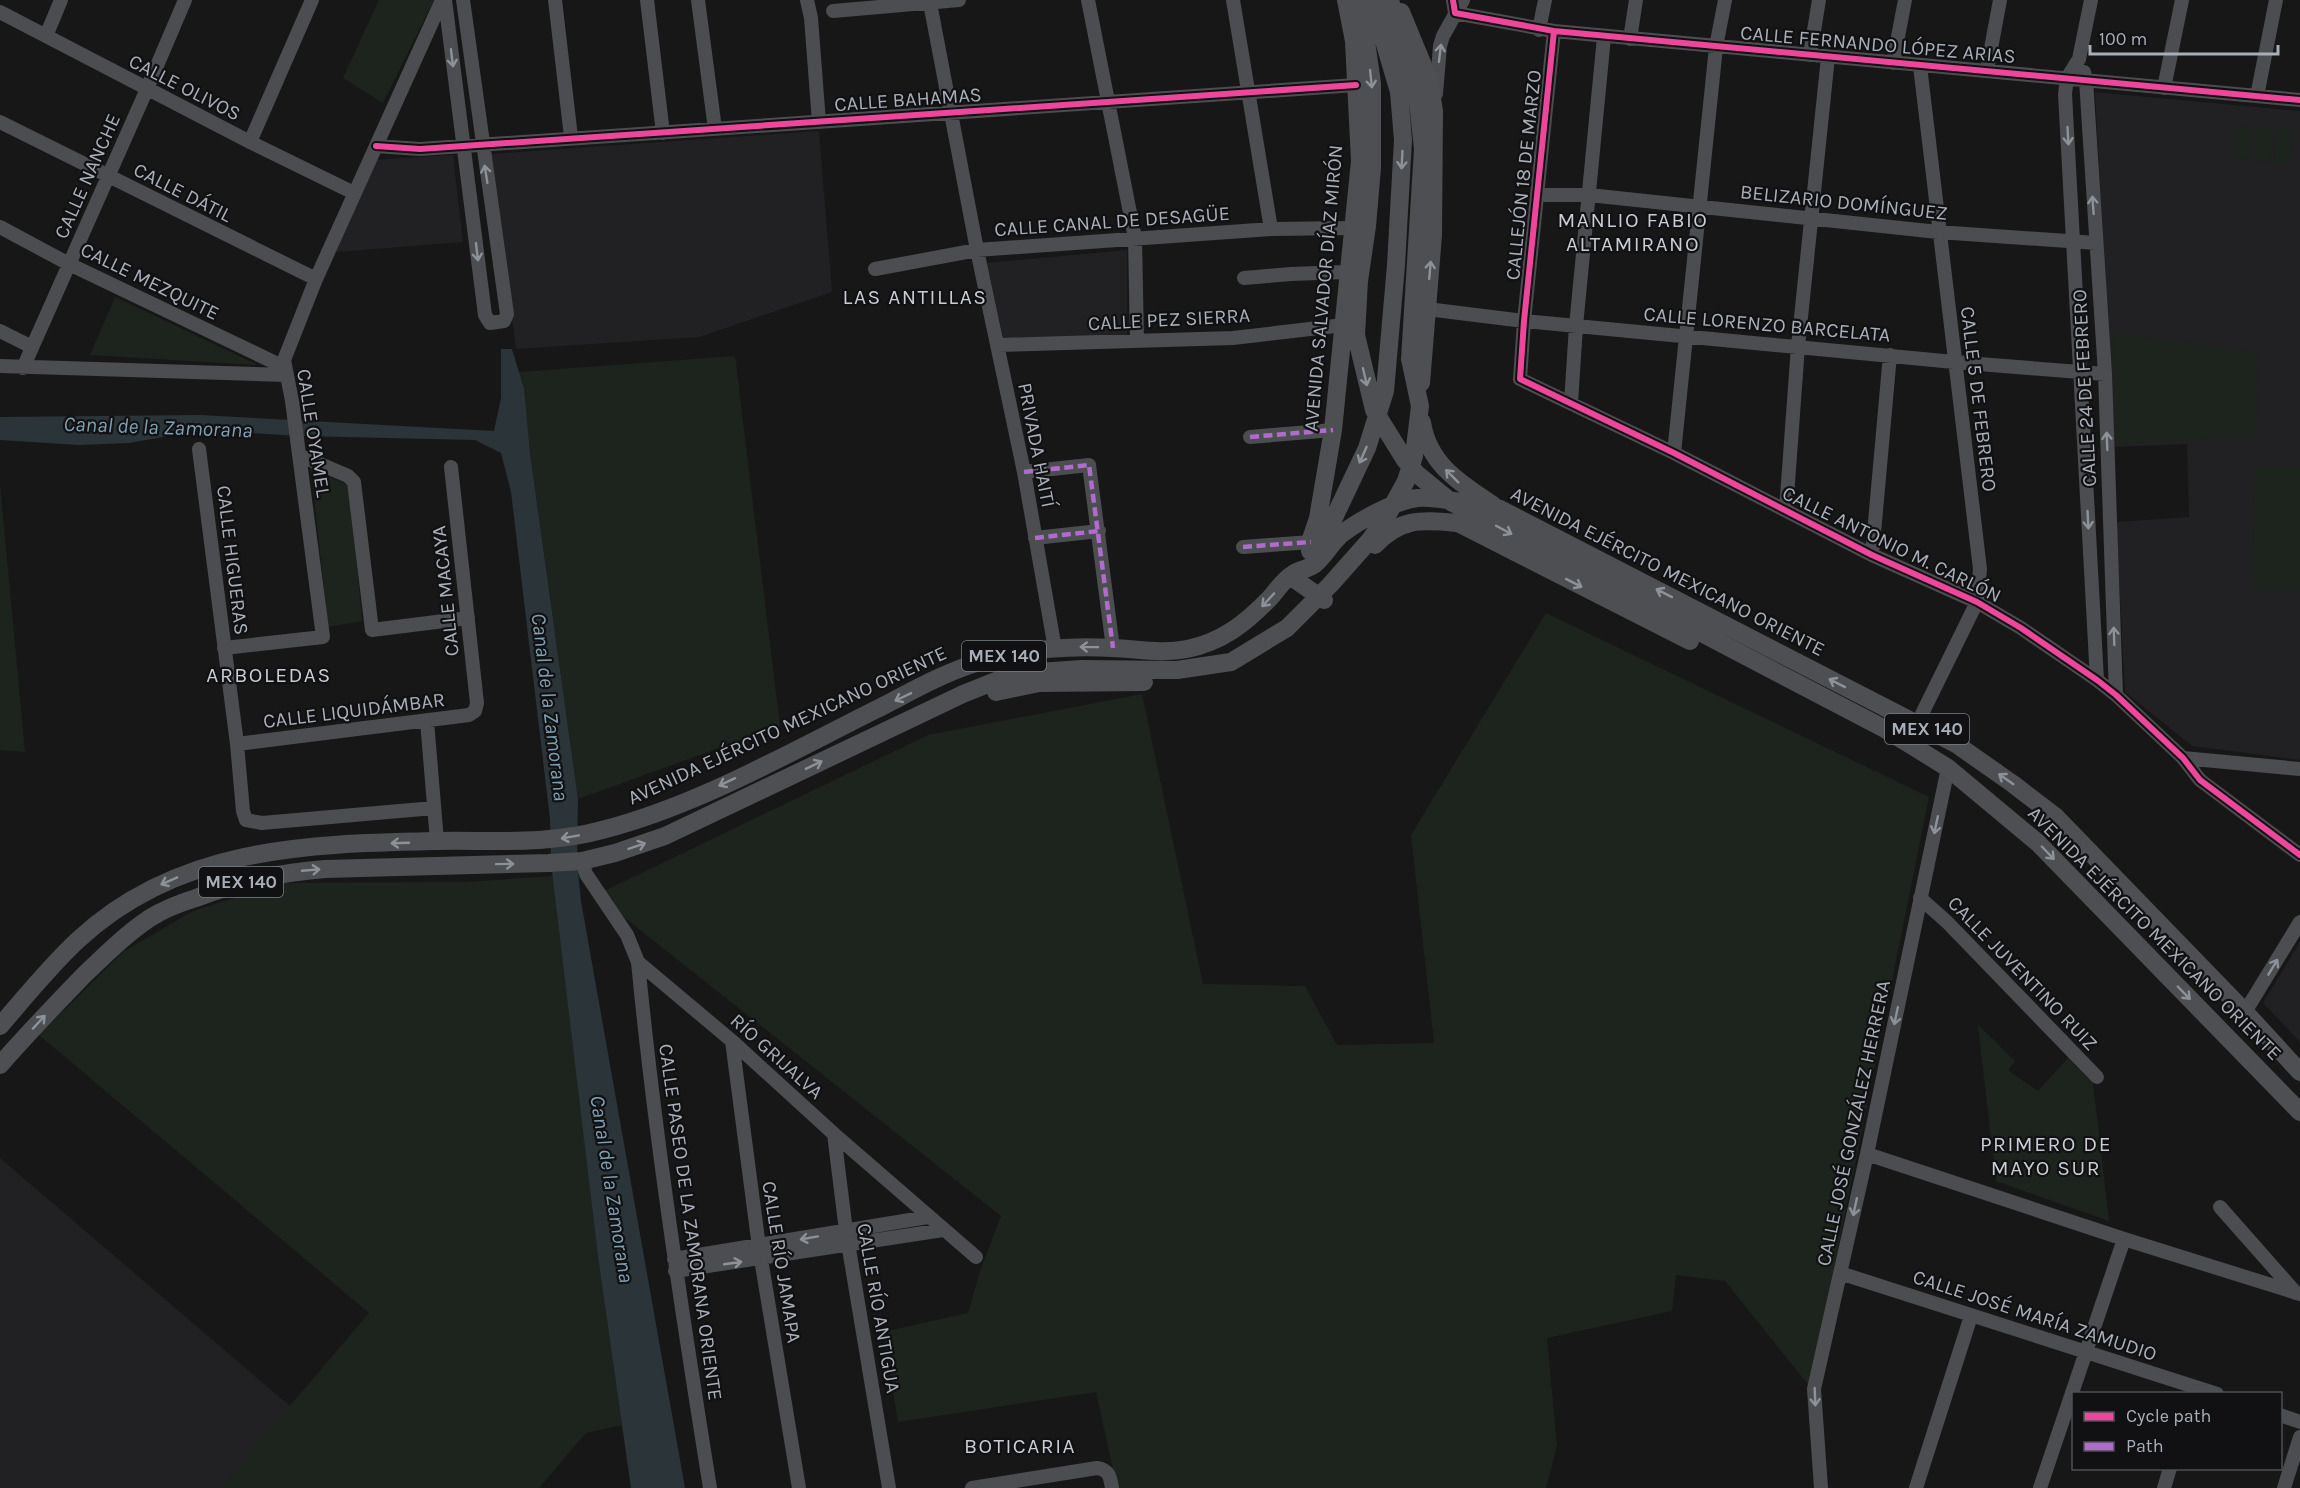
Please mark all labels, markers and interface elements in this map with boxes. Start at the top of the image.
scale bar [2090,18,2278,56]
street label: CALLE FERNANDO LÓPEZ ARIAS [1739,20,2017,68]
text: 100 m [2099,28,2147,50]
one-way arrow [1434,44,1445,64]
one-way arrow [447,48,458,67]
street label: CALLE OLIVOS [125,49,245,125]
one-way arrow [1366,68,1377,88]
street label: CALLEJÓN 18 DE MARZO [1500,69,1546,281]
street label: CALLE BAHAMAS [834,83,983,116]
street label: CALLE NANCHE [50,110,125,242]
one-way arrow [2062,126,2073,146]
street label: AVENIDA SALVADOR DÍAZ MIRÓN [1299,144,1347,432]
one-way arrow [1396,149,1407,169]
street label: CALLE DÁTIL [130,157,237,227]
one-way arrow [480,165,491,184]
street label: BELIZARIO DOMÍNGUEZ [1739,179,1949,225]
one-way arrow [2087,195,2098,215]
street label: CALLE CANAL DE DESAGÜE [994,202,1230,241]
district label: MANLIO FABIO ALTAMIRANO [1558,208,1708,256]
street label: CALLE MEZQUITE [77,238,223,325]
one-way arrow [471,241,482,261]
one-way arrow [1425,260,1436,280]
district label: LAS ANTILLAS [843,285,987,309]
street label: CALLE 24 DE FEBRERO [2068,289,2101,487]
street label: CALLE LORENZO BARCELATA [1643,302,1891,347]
street label: CALLE PEZ SIERRA [1087,304,1251,335]
street label: CALLE 5 DE FEBRERO [1956,305,2001,493]
one-way arrow [1360,366,1371,386]
street label: CALLE OYAMEL [292,367,335,500]
street label: PRIVADA HAITÍ [1013,381,1061,510]
water label: Canal de la Zamorana [63,412,253,442]
one-way arrow [2101,432,2113,452]
one-way arrow [1357,446,1369,464]
one-way arrow [1444,468,1459,483]
street label: CALLE ANTONIO M. CARLÓN [1779,480,2005,608]
street label: AVENIDA EJÉRCITO MEXICANO ORIENTE [1507,481,1829,661]
street label: CALLE HIGUERAS [212,484,253,636]
one-way arrow [2083,509,2094,529]
one-way arrow [1495,524,1512,536]
street label: CALLE MACAYA [427,525,464,657]
one-way arrow [1565,578,1583,589]
one-way arrow [1656,587,1673,599]
one-way arrow [1261,592,1275,607]
water label: Canal de la Zamorana [527,612,573,802]
one-way arrow [2108,627,2119,647]
street label: AVENIDA EJÉRCITO MEXICANO ORIENTE [624,640,950,810]
road number: MEX 140 [962,641,1046,671]
one-way arrow [1079,642,1099,653]
district label: ARBOLEDAS [206,663,332,687]
one-way arrow [1828,676,1846,688]
street label: CALLE LIQUIDÁMBAR [262,687,446,733]
one-way arrow [894,691,912,703]
road number: MEX 140 [1885,714,1969,744]
one-way arrow [804,759,822,770]
one-way arrow [1999,773,2015,785]
one-way arrow [719,776,737,788]
street label: AVENIDA EJÉRCITO MEXICANO ORIENTE [2023,801,2287,1065]
one-way arrow [1930,815,1941,834]
one-way arrow [561,831,580,842]
one-way arrow [391,837,411,848]
one-way arrow [627,840,646,851]
one-way arrow [2041,845,2055,860]
one-way arrow [495,859,515,870]
one-way arrow [300,865,320,876]
road number: MEX 140 [199,867,283,897]
one-way arrow [160,876,178,887]
street label: CALLE JUVENTINO RUIZ [1943,891,2102,1055]
one-way arrow [2267,959,2279,976]
street label: CALLE JOSÉ GONZÁLEZ HERRERA [1811,978,1895,1268]
one-way arrow [2176,985,2191,1000]
one-way arrow [1889,1006,1901,1025]
street label: RÍO GRIJALVA [726,1008,828,1104]
one-way arrow [32,1014,46,1029]
street label: CALLE PASEO DE LA ZAMORANA ORIENTE [654,1042,727,1402]
water label: Canal de la Zamorana [585,1094,639,1284]
district label: PRIMERO DE MAYO SUR [1980,1132,2112,1180]
street label: CALLE RÍO JAMAPA [757,1179,807,1345]
one-way arrow [1849,1196,1860,1216]
street label: CALLE RÍO ANTIGUA [852,1221,906,1395]
one-way arrow [799,1232,819,1243]
one-way arrow [723,1257,743,1268]
street label: CALLE JOSÉ MARÍA ZAMUDIO [1910,1264,2160,1366]
one-way arrow [1809,1387,1821,1406]
legend [2072,1392,2282,1470]
text: Cycle path [2126,1405,2211,1427]
district label: BOTICARIA [964,1434,1076,1458]
text: Path [2126,1435,2164,1457]

